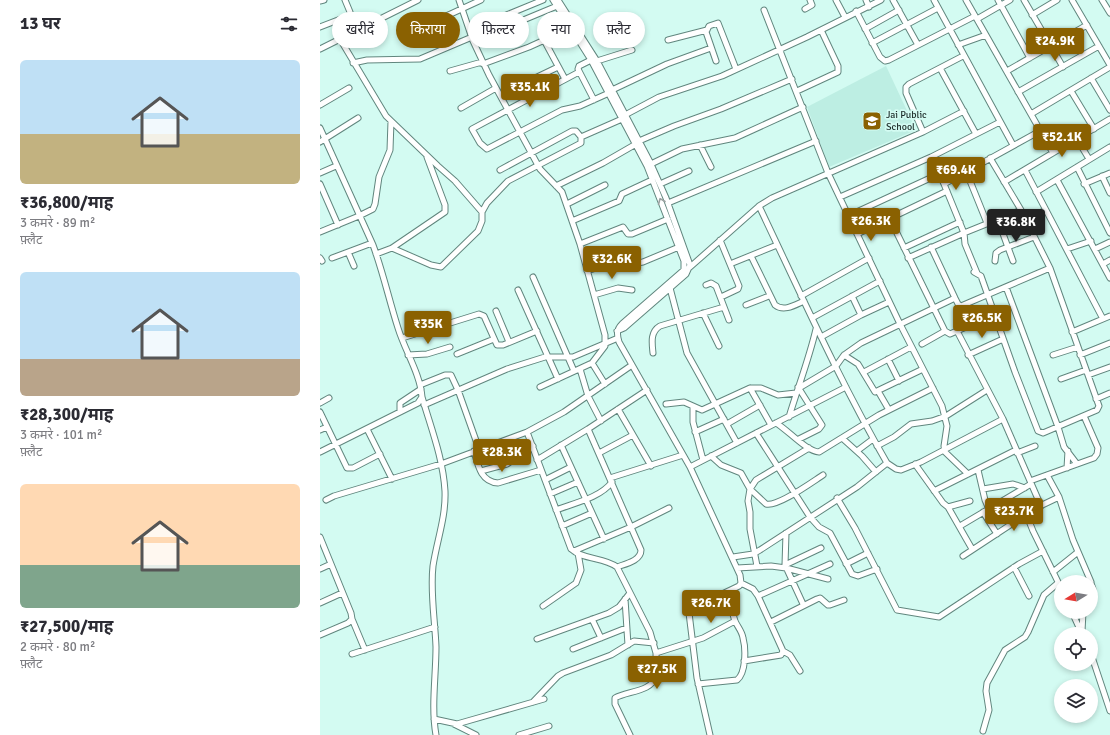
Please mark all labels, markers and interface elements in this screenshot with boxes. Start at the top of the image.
chip: खरीदें [332,12,388,48]
chip: किराया [396,12,460,48]
chip: फ़िल्टर [468,12,529,48]
chip: नया [537,12,585,48]
chip: फ़्लैट [593,12,645,48]
text: 13 घर [20,13,61,34]
icon: filters [278,13,300,35]
pin: ₹24.9K [1022,28,1088,62]
text: ₹24.9K [1035,33,1075,49]
pin: ₹35.1K [497,74,563,108]
text: ₹35.1K [510,79,550,95]
icon: home [124,86,196,158]
place label: Jai Public School [886,109,927,133]
school or university icon: Jai Public School [861,110,883,132]
pin: ₹52.1K [1029,124,1095,158]
text: ₹52.1K [1042,129,1082,145]
pin: ₹69.4K [923,157,989,191]
text: ₹69.4K [936,162,976,178]
text: ₹36,800/माह [20,192,113,213]
one-way arrow [657,197,665,204]
pin: ₹26.3K [838,208,904,242]
pin: ₹36.8K [983,209,1049,243]
text: ₹26.3K [851,213,891,229]
text: ₹36.8K [996,214,1036,230]
text: 3 कमरे · 89 m² [20,215,95,231]
text: फ़्लैट [20,232,43,248]
pin: ₹32.6K [579,246,645,280]
text: ₹32.6K [592,251,632,267]
icon: home [124,298,196,370]
pin: ₹26.5K [949,305,1015,339]
text: ₹26.5K [962,310,1002,326]
pin: ₹35K [404,311,452,345]
text: ₹35K [413,316,443,332]
text: ₹28,300/माह [20,404,113,425]
text: 3 कमरे · 101 m² [20,427,102,443]
pin: ₹28.3K [469,439,535,473]
text: फ़्लैट [20,444,43,460]
text: ₹28.3K [482,444,522,460]
pin: ₹23.7K [981,498,1047,532]
text: ₹23.7K [994,503,1034,519]
icon: home [124,510,196,582]
north arrow [1054,575,1098,619]
map controls [1054,575,1098,723]
pin: ₹26.7K [678,590,744,624]
text: ₹26.7K [691,595,731,611]
text: ₹27,500/माह [20,616,113,637]
button: locate [1054,627,1098,671]
text: 2 कमरे · 80 m² [20,639,95,655]
text: फ़्लैट [20,656,43,672]
pin: ₹27.5K [624,656,690,690]
text: ₹27.5K [637,661,677,677]
button: layers [1054,679,1098,723]

